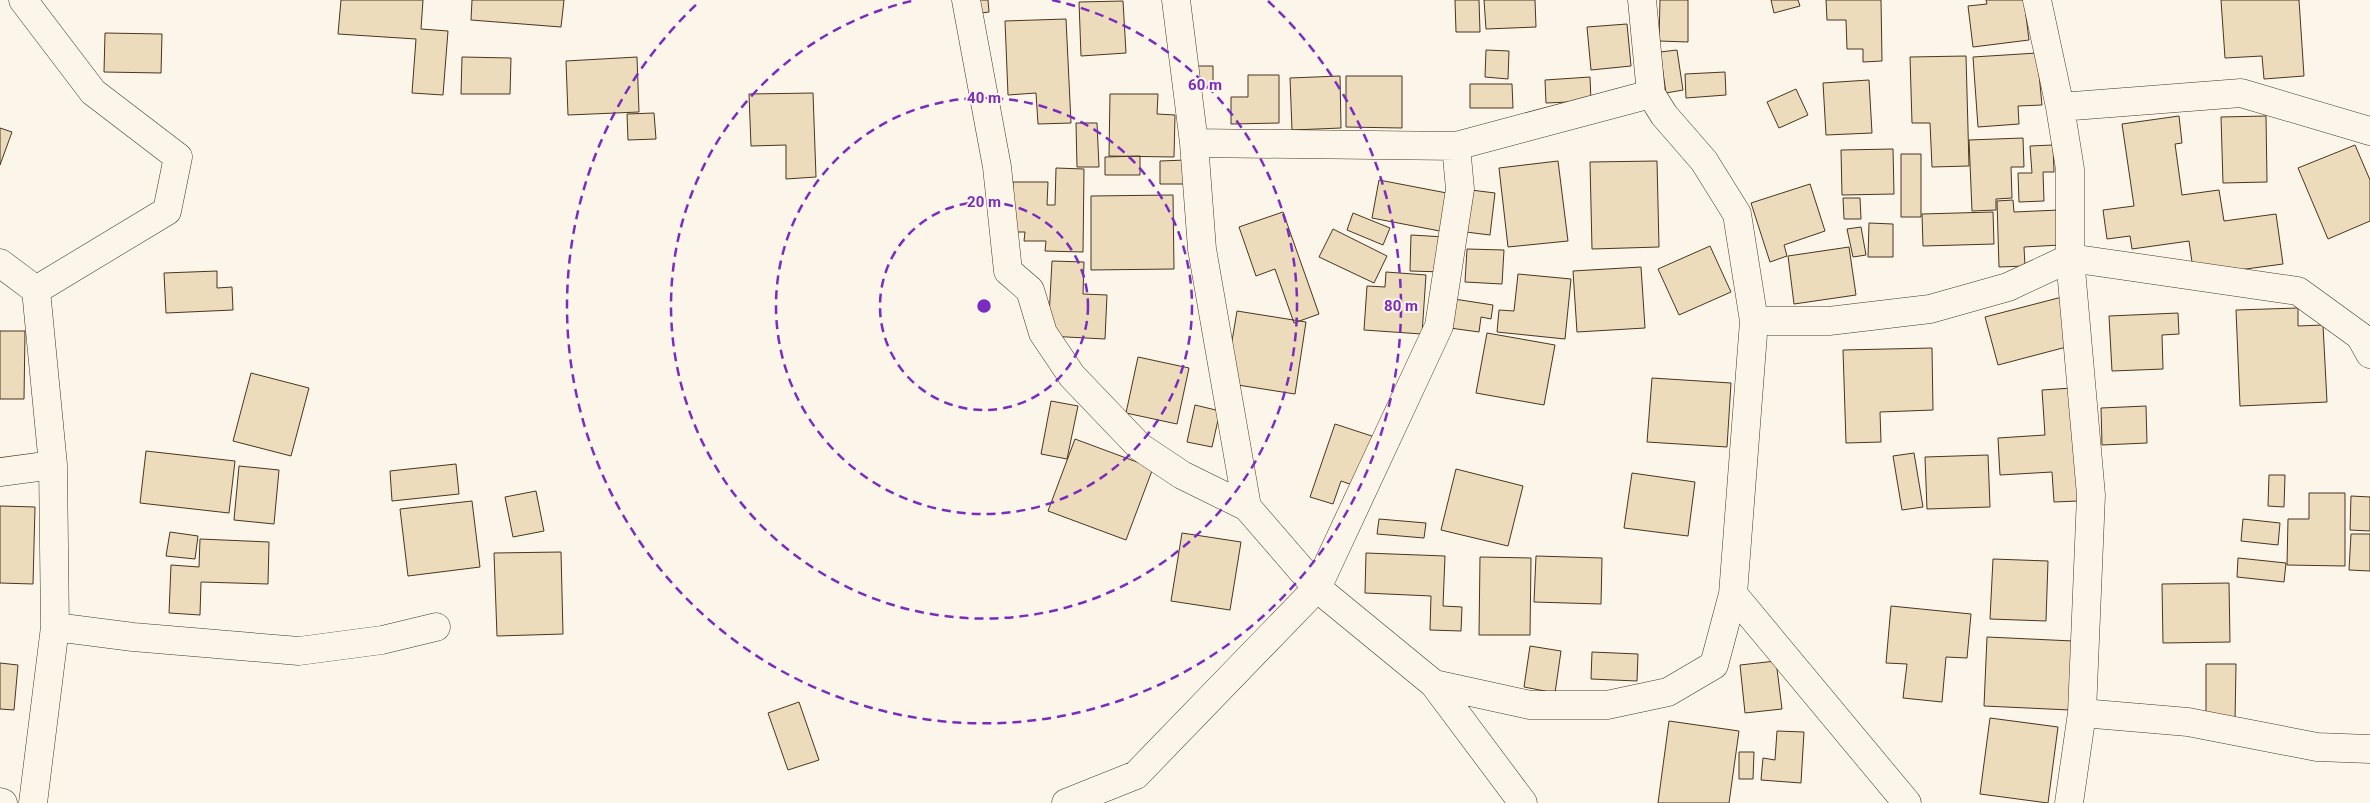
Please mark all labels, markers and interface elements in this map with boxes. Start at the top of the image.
text: 60 m [1188,76,1222,94]
text: 40 m [967,89,1001,107]
text: 20 m [967,193,1001,211]
centre of rings [975,297,993,315]
text: 80 m [1384,297,1418,315]

